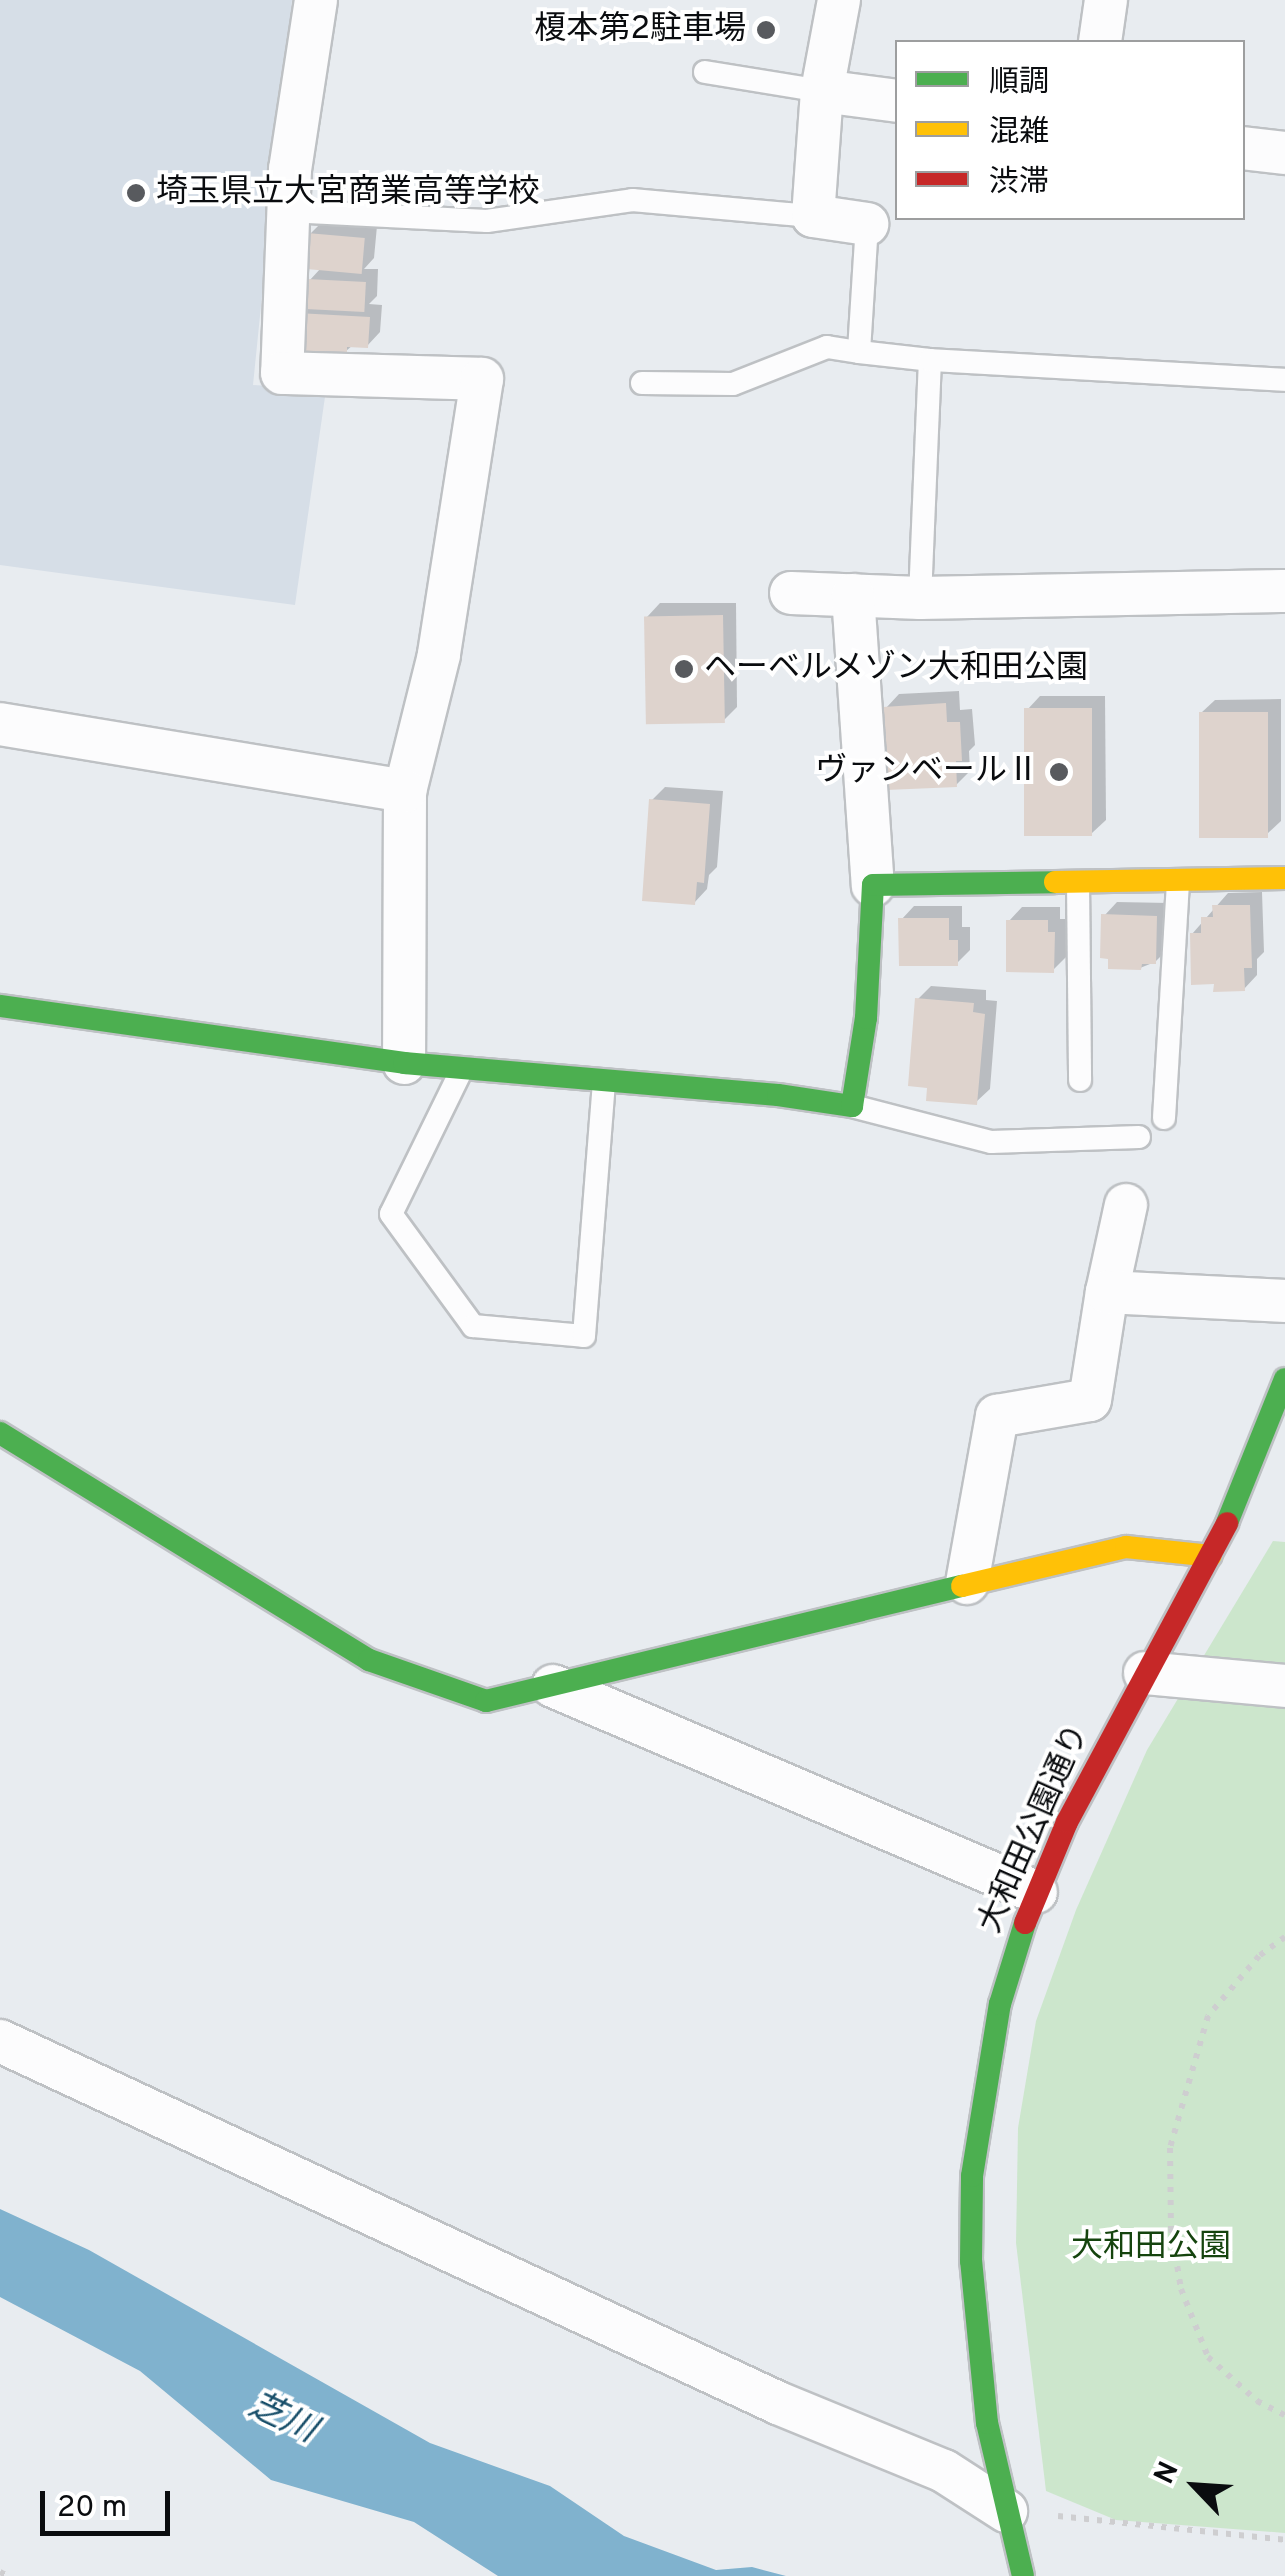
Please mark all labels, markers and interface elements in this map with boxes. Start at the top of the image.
place label: 榎本第2駐車場 [534,11,746,49]
marker: 榎本第2駐車場 [755,19,777,41]
legend [895,40,1245,220]
text: 順調 [989,65,1049,102]
text: 混雑 [989,115,1049,152]
text: 渋滞 [989,165,1049,202]
place label: 埼玉県立大宮商業高等学校 [156,174,540,212]
marker: 埼玉県立大宮商業高等学校 [125,182,147,204]
place label: ヘーベルメゾン大和田公園 [704,650,1088,688]
marker: ヘーベルメゾン大和田公園 [673,658,695,680]
place label: ヴァンベールⅡ [815,753,1039,791]
marker: ヴァンベールⅡ [1048,761,1070,783]
street label: 大和田公園通り [972,1719,1098,1939]
park label: 大和田公園 [1071,2229,1231,2267]
water label: 芝川 [241,2385,323,2453]
north arrow [1145,2436,1245,2536]
text: N [1147,2457,1188,2490]
scale bar [45,2471,175,2533]
text: 20 m [57,2490,127,2527]

